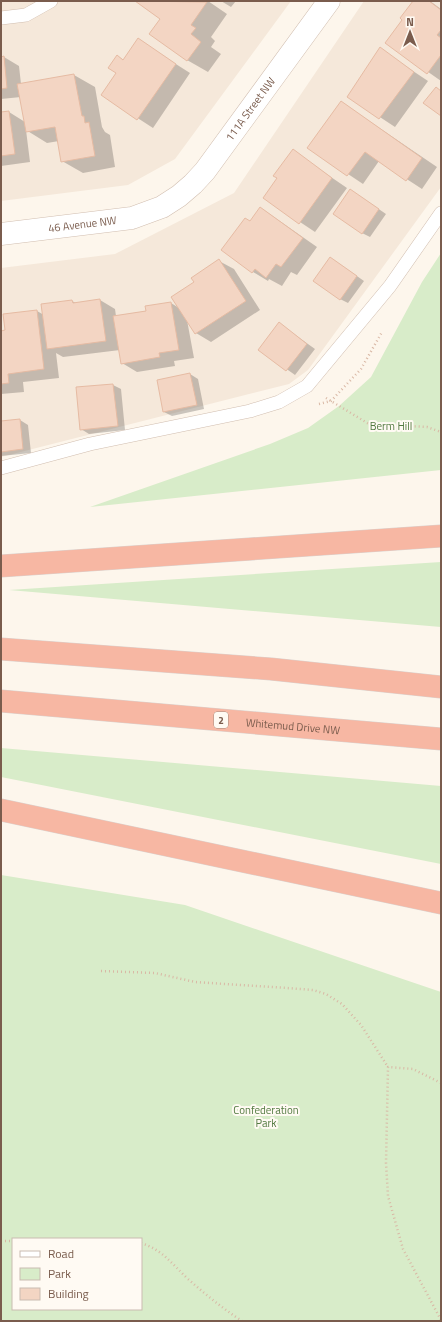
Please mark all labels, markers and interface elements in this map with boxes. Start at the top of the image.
north arrow [390,12,430,52]
text: N [406,14,414,30]
street label: 111A Street NW [221,74,279,144]
street label: 46 Avenue NW [47,212,118,236]
park label: Berm Hill [370,418,412,434]
road number: 2 [214,712,228,728]
street label: Whitemud Drive NW [245,714,341,738]
park label: Confederation Park [233,1102,299,1131]
legend [12,1238,142,1310]
text: Road [48,1244,74,1263]
text: Park [48,1264,71,1283]
text: Building [48,1284,89,1303]

